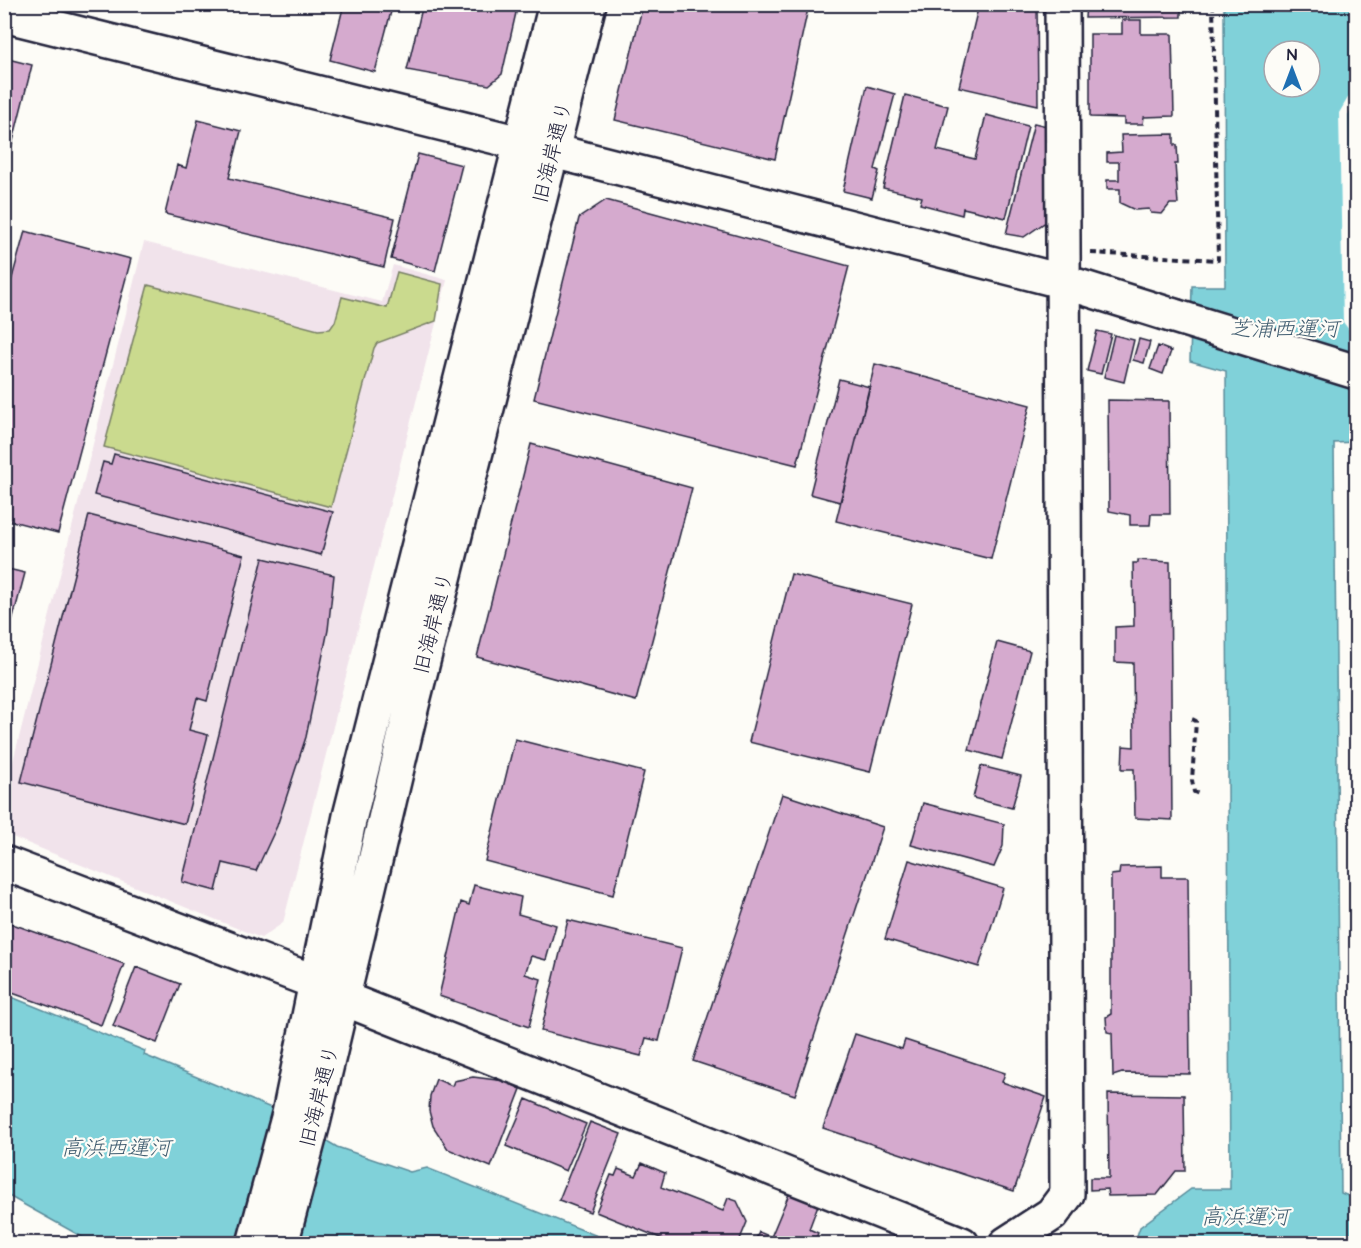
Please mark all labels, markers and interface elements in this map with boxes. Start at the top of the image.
north arrow [1262,39,1322,99]
text: N [1287,44,1297,66]
street label: 旧海岸通り [526,98,579,207]
water label: 芝浦西運河 [1229,314,1342,345]
street label: 旧海岸通り [407,569,460,678]
street label: 旧海岸通り [293,1042,346,1151]
water label: 高浜西運河 [61,1133,174,1164]
water label: 高浜運河 [1201,1202,1292,1233]

